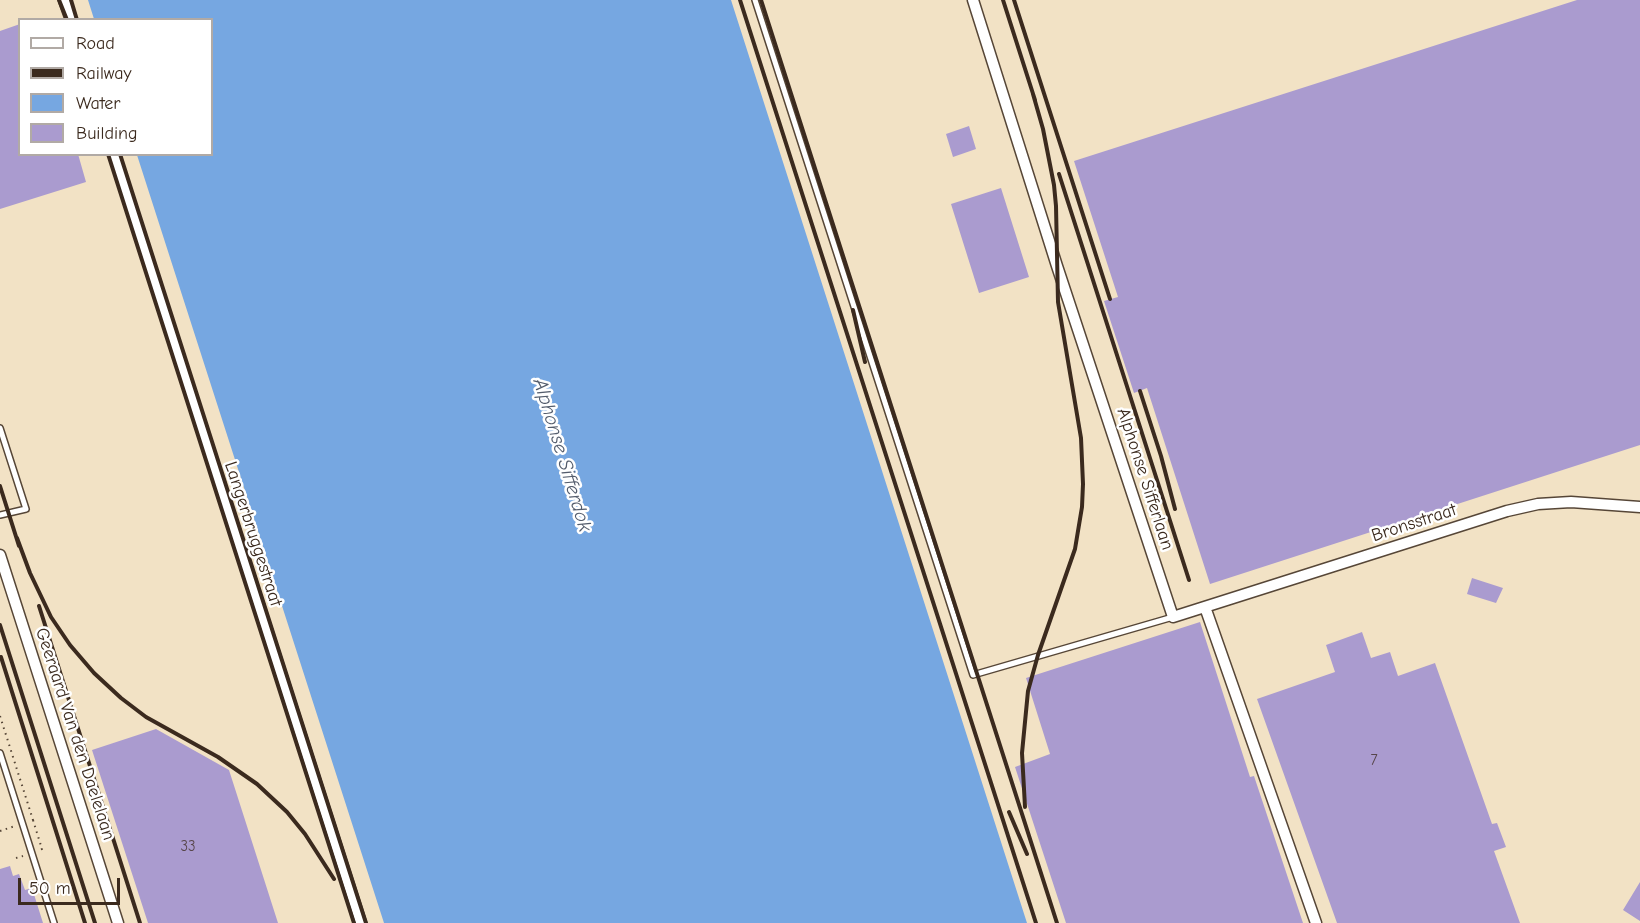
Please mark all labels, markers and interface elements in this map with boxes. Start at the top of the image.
legend [18,18,213,156]
text: Road [76,33,115,54]
text: Railway [76,63,132,84]
text: Water [76,93,120,114]
text: Building [76,123,138,144]
water label: Alphonse Sifferdok [527,375,597,535]
street label: Alphonse Sifferlaan [1112,405,1178,553]
street label: Langerbruggestraat [219,459,287,609]
street label: Bronsstraat [1369,499,1459,547]
street label: Geeraard Van den Daelelaan [30,625,120,843]
house number: 7 [1370,752,1378,770]
house number: 33 [180,838,196,856]
scale bar [21,866,123,904]
text: 50 m [29,878,71,899]

